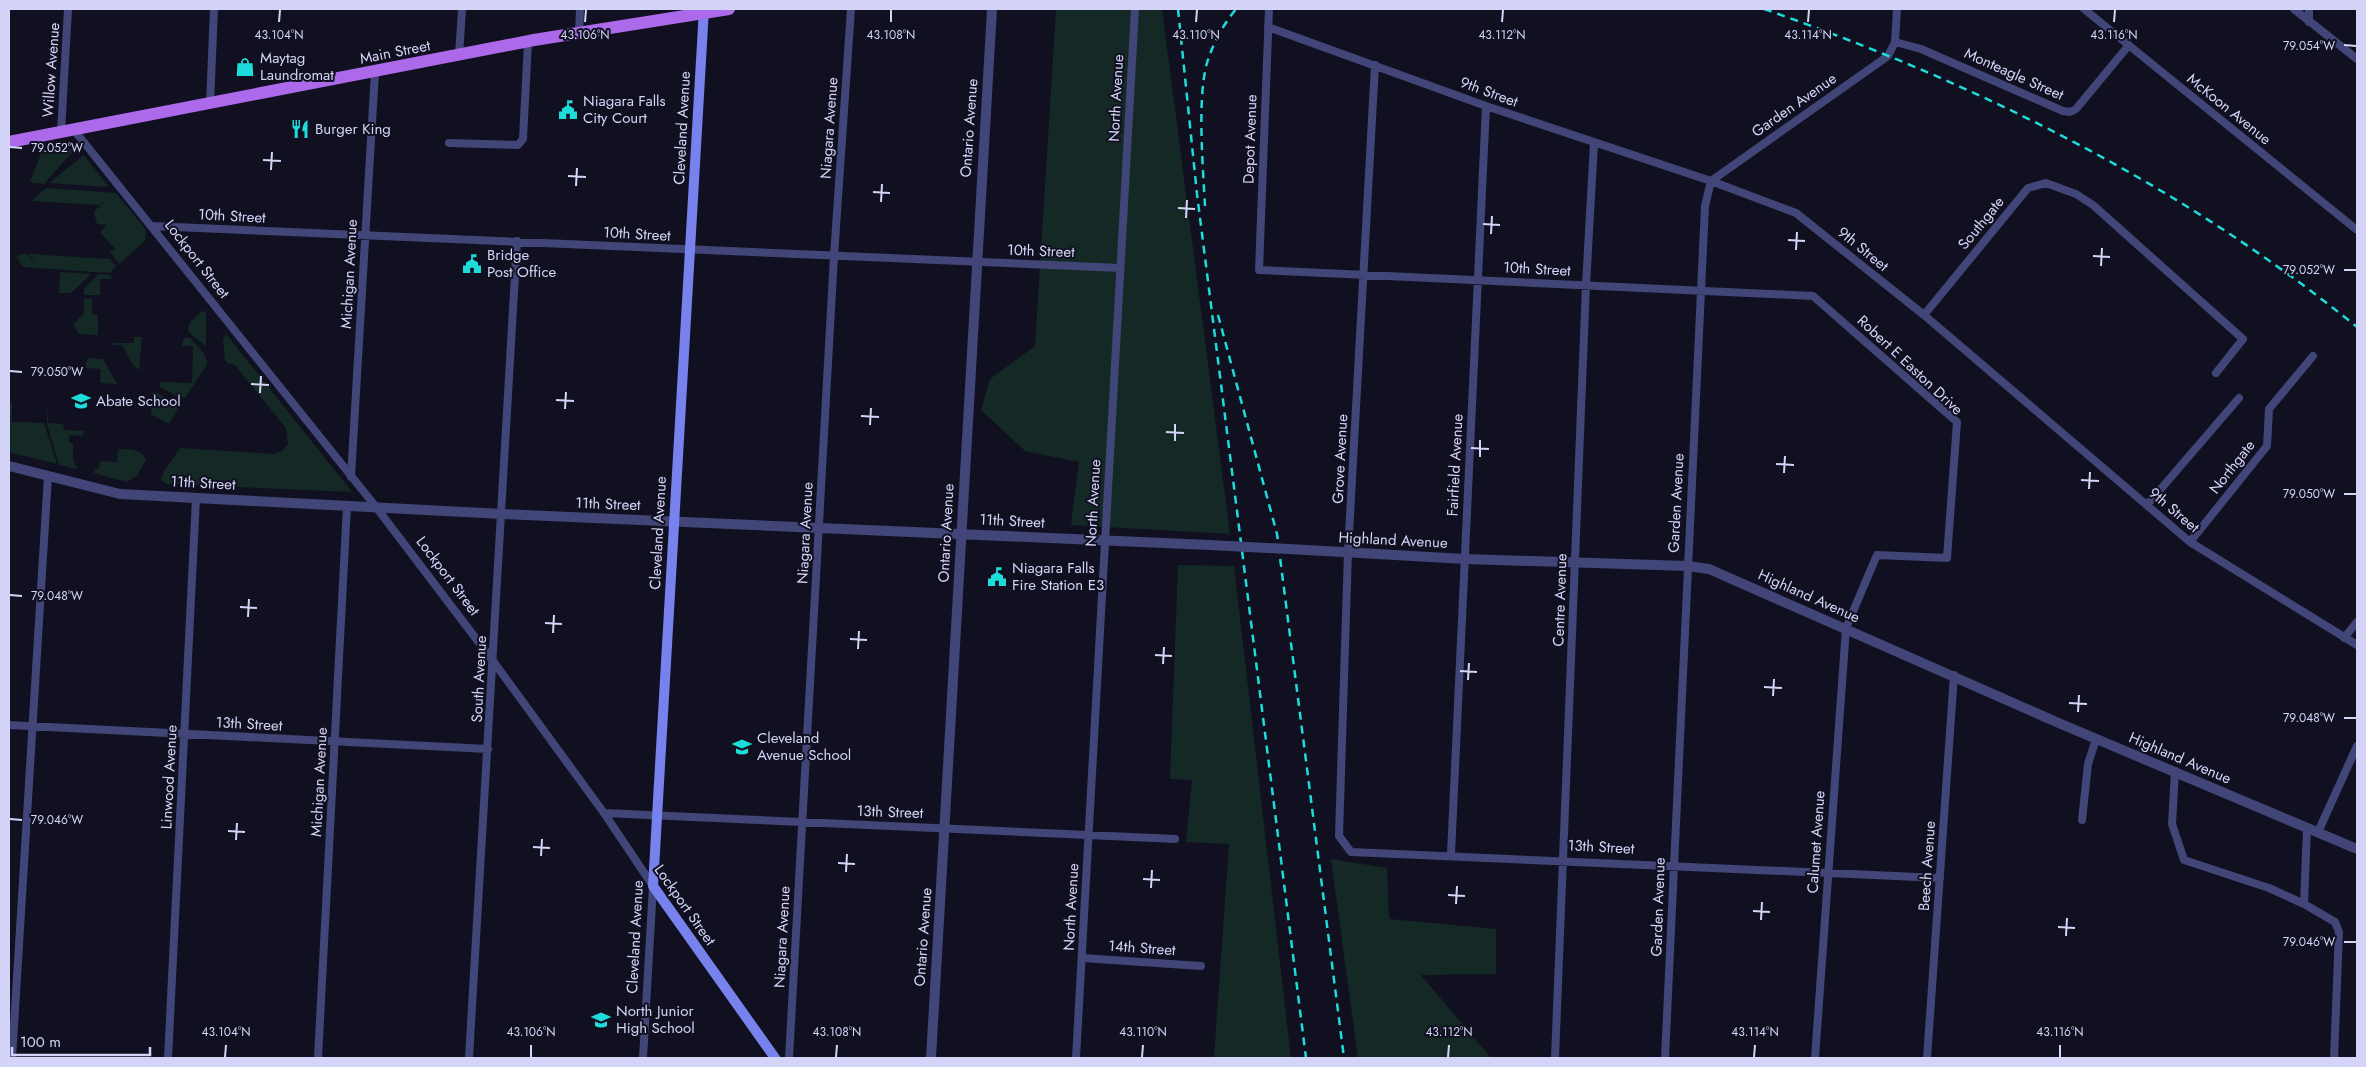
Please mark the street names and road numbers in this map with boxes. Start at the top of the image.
street label: Willow Avenue [37,22,65,118]
street label: Main Street [358,34,433,70]
street label: Monteagle Street [1961,42,2068,106]
street label: North Avenue [1103,53,1129,142]
street label: Garden Avenue [1747,67,1841,143]
street label: McKoon Avenue [2182,68,2276,150]
street label: Cleveland Avenue [668,70,696,185]
street label: 9th Street [1457,71,1522,113]
street label: Niagara Avenue [814,76,844,180]
street label: Ontario Avenue [955,78,983,178]
street label: Depot Avenue [1237,94,1263,184]
street label: Southgate [1953,191,2009,254]
street label: 10th Street [198,203,267,229]
street label: Lockport Street [159,215,235,303]
street label: Michigan Avenue [335,218,363,329]
street label: 10th Street [603,221,672,247]
street label: 9th Street [1833,221,1894,277]
street label: 10th Street [1007,239,1076,263]
street label: 10th Street [1503,256,1572,282]
street label: Robert E Easton Drive [1852,310,1968,420]
street label: Grove Avenue [1327,413,1353,504]
street label: Fairfield Avenue [1441,413,1469,517]
street label: Northgate [2204,435,2260,499]
street label: Garden Avenue [1662,453,1690,553]
street label: North Avenue [1080,458,1106,547]
street label: 11th Street [170,470,237,496]
street label: Cleveland Avenue [644,475,672,590]
street label: Niagara Avenue [791,481,819,585]
street label: 9th Street [2144,482,2205,538]
street label: Ontario Avenue [932,483,960,583]
street label: 11th Street [575,492,641,516]
street label: 11th Street [979,508,1046,534]
street label: Highland Avenue [1338,526,1448,554]
street label: Lockport Street [411,532,485,621]
street label: Centre Avenue [1547,553,1573,647]
street label: Highland Avenue [1755,564,1864,628]
street label: South Avenue [466,635,492,723]
street label: 13th Street [215,711,283,737]
street label: Linwood Avenue [155,724,183,830]
street label: Michigan Avenue [305,726,333,837]
street label: Highland Avenue [2125,727,2235,790]
street label: Calumet Avenue [1801,790,1831,894]
street label: 13th Street [856,800,924,824]
street label: Beech Avenue [1913,820,1941,912]
street label: 13th Street [1567,834,1635,860]
street label: Garden Avenue [1645,857,1671,957]
street label: Lockport Street [649,860,721,950]
street label: North Avenue [1058,862,1084,951]
street label: Cleveland Avenue [621,879,649,994]
street label: Niagara Avenue [768,885,796,989]
street label: Ontario Avenue [909,887,937,987]
street label: 14th Street [1108,935,1177,961]

